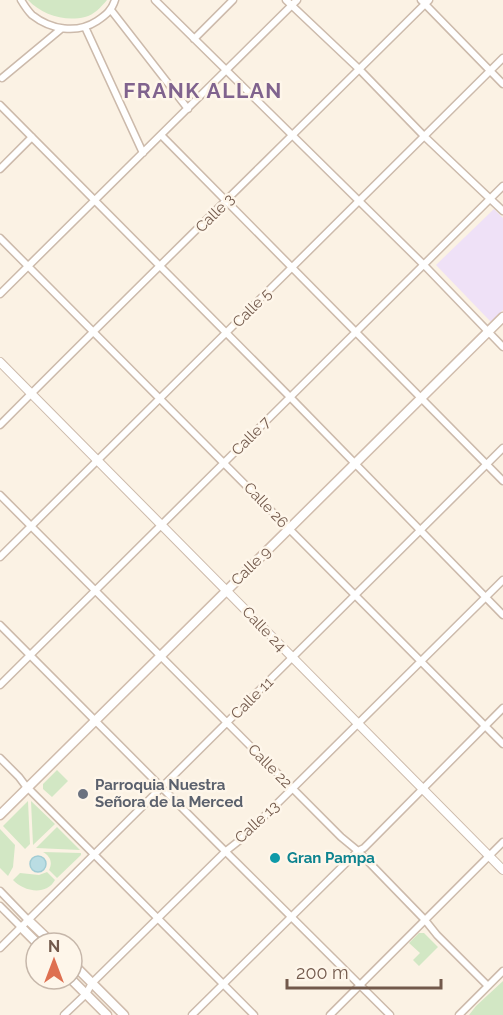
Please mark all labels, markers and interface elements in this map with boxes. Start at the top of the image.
district label: FRANK ALLAN [123,78,283,103]
street label: Calle 3 [192,190,238,236]
street label: Calle 5 [229,285,275,331]
street label: Calle 7 [228,413,274,459]
street label: Calle 26 [240,479,292,531]
street label: Calle 9 [227,543,275,589]
street label: Calle 24 [238,603,290,655]
street label: Calle 11 [227,673,277,723]
street label: Calle 22 [244,740,296,792]
place label: Parroquia Nuestra Señora de la Merced [95,776,243,811]
marker: Parroquia Nuestra Señora de la Merced [76,787,90,801]
street label: Calle 13 [231,797,283,847]
place label: Gran Pampa [287,849,375,867]
marker: Gran Pampa [268,851,282,865]
north arrow [24,931,84,991]
text: N [48,937,60,956]
scale bar [287,952,442,990]
text: 200 m [296,962,349,983]

